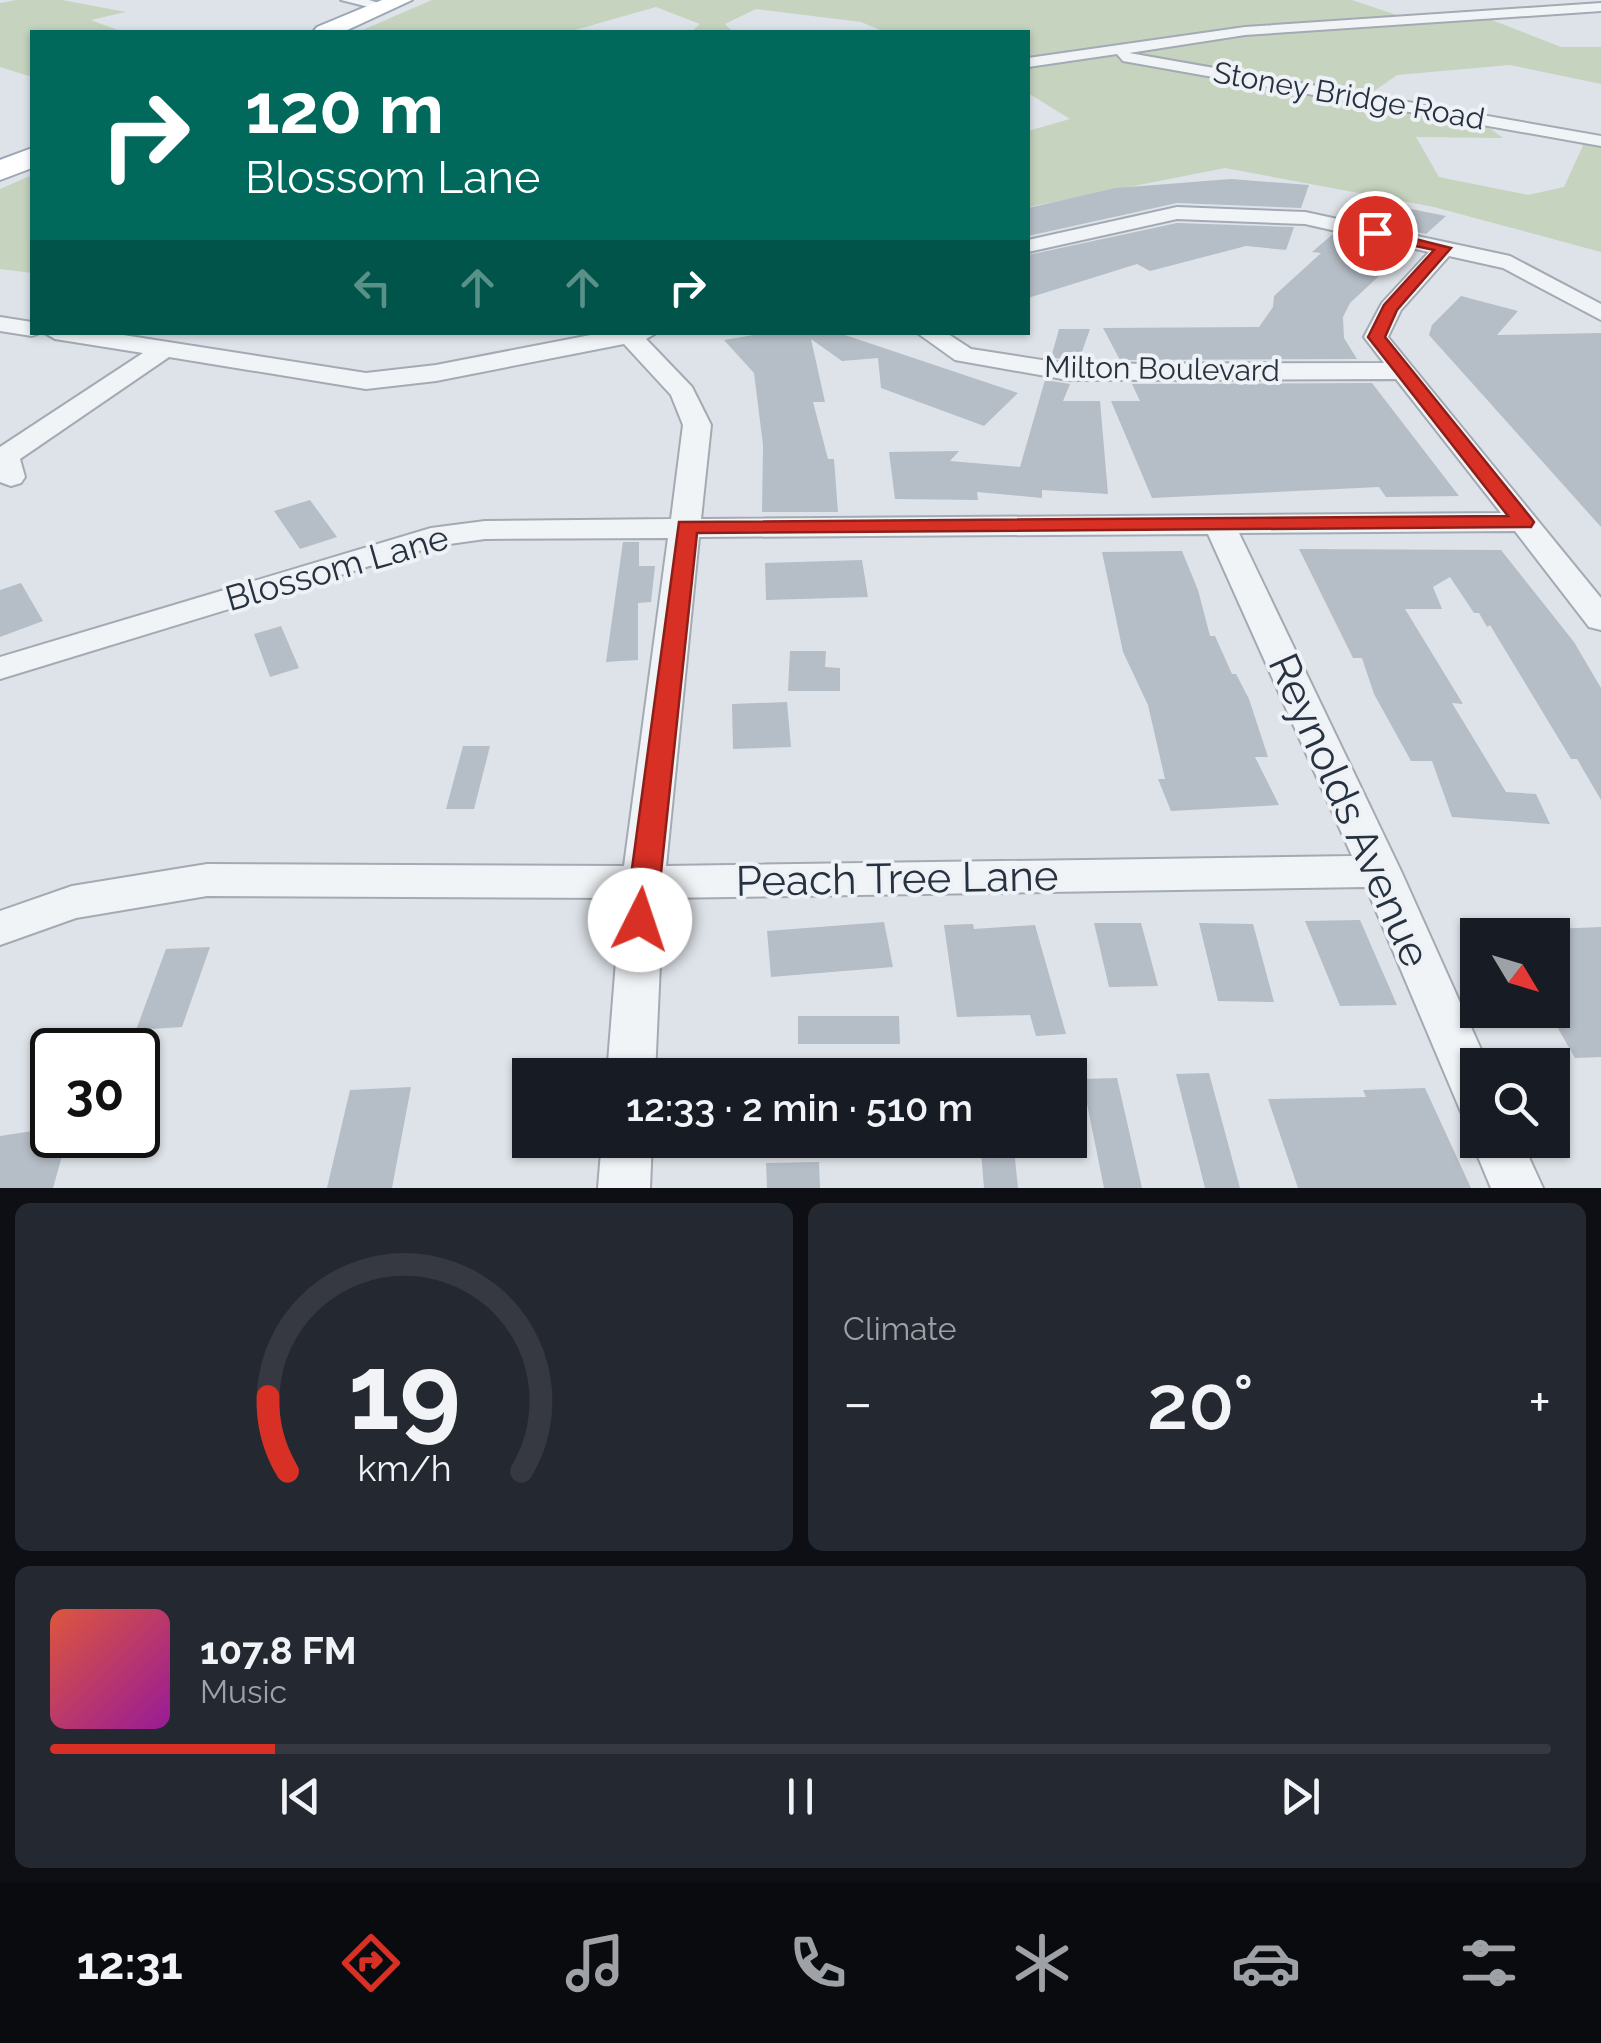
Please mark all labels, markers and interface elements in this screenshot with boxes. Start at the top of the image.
street label: Stoney Bridge Road [1211,54,1487,137]
text: 120 m [245,67,444,149]
icon: right [80,70,210,200]
text: Blossom Lane [245,151,540,204]
pin [1333,191,1418,276]
icon: arrive [1348,206,1403,261]
icon: left [345,260,400,315]
icon: ahead [450,260,505,315]
icon: ahead [555,260,610,315]
icon: right [660,260,715,315]
street label: Milton Boulevard [1044,349,1280,388]
street label: Blossom Lane [221,516,453,619]
street label: Reynolds Avenue [1258,646,1441,974]
street label: Peach Tree Lane [735,851,1059,906]
position arrow [588,868,692,972]
north arrow [1460,918,1570,1028]
map controls [1460,918,1570,1158]
speed limit sign: 30 [30,1028,160,1158]
button: search [1460,1048,1570,1158]
text: 12:33 · 2 min · 510 m [626,1085,973,1130]
text: Climate [843,1310,957,1347]
text: 19 [348,1331,460,1453]
text: 20° [1147,1358,1254,1447]
text: − [843,1370,873,1435]
text: + [1528,1370,1551,1435]
text: km/h [357,1447,451,1489]
text: 107.8 FM [200,1628,357,1673]
text: Music [200,1673,287,1710]
icon: previous [273,1769,328,1824]
icon: pause [773,1769,828,1824]
icon: next [1273,1769,1328,1824]
icon: directions [336,1928,406,1998]
icon: music [560,1928,630,1998]
icon: phone [783,1928,853,1998]
icon: climate [1007,1928,1077,1998]
icon: car [1231,1928,1301,1998]
icon: filters [1454,1928,1524,1998]
text: 12:31 [77,1937,183,1990]

